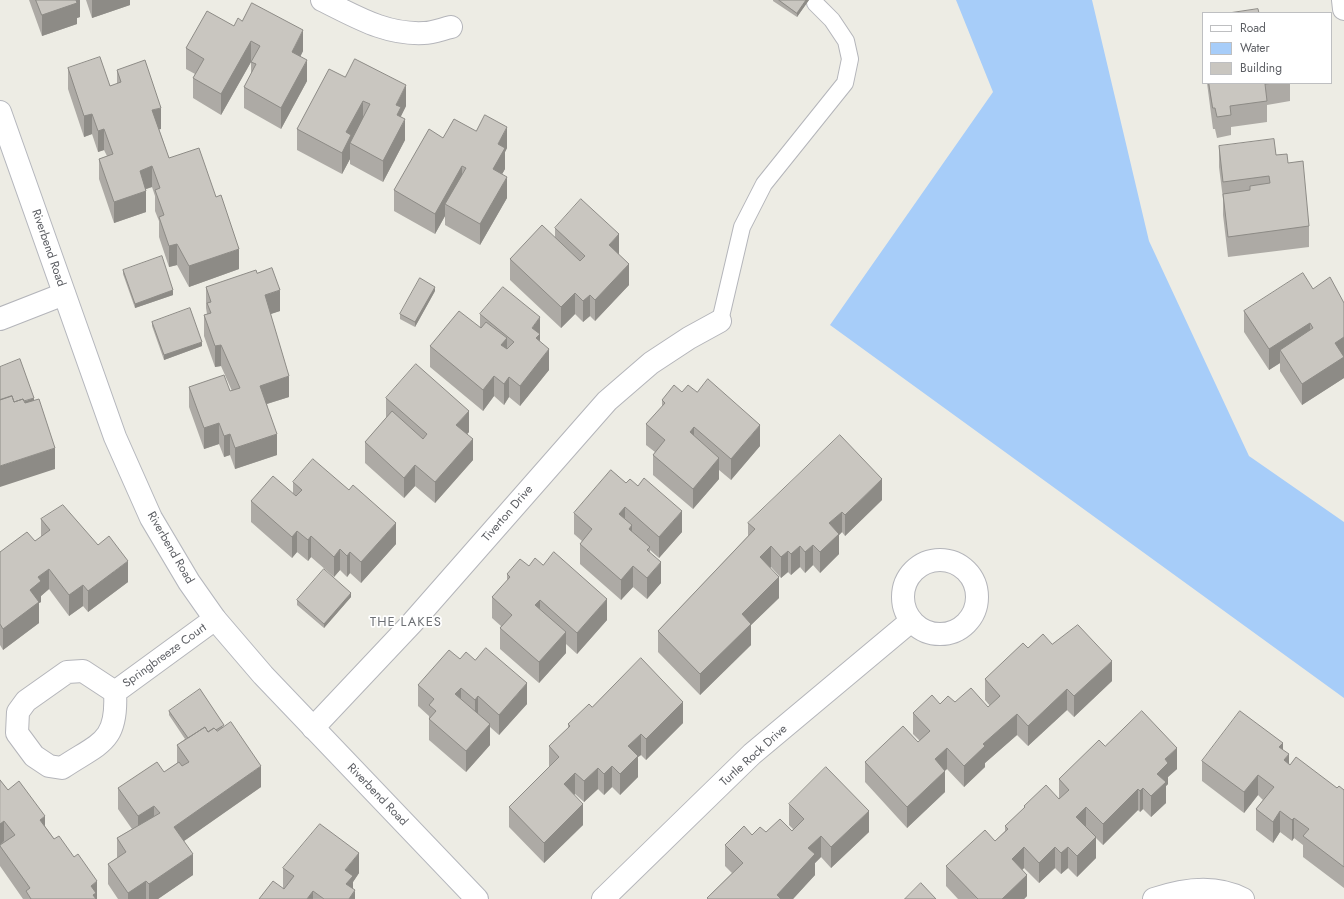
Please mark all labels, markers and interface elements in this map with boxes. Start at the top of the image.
legend [1202,12,1332,84]
text: Road [1240,19,1266,37]
text: Water [1240,39,1270,57]
text: Building [1240,59,1282,77]
street label: Riverbend Road [28,207,68,289]
street label: Tiverton Drive [480,483,536,545]
street label: Riverbend Road [144,509,196,587]
district label: THE LAKES [370,615,442,631]
street label: Springbreeze Court [120,621,210,691]
street label: Turtle Rock Drive [718,722,790,790]
street label: Riverbend Road [344,761,410,829]

